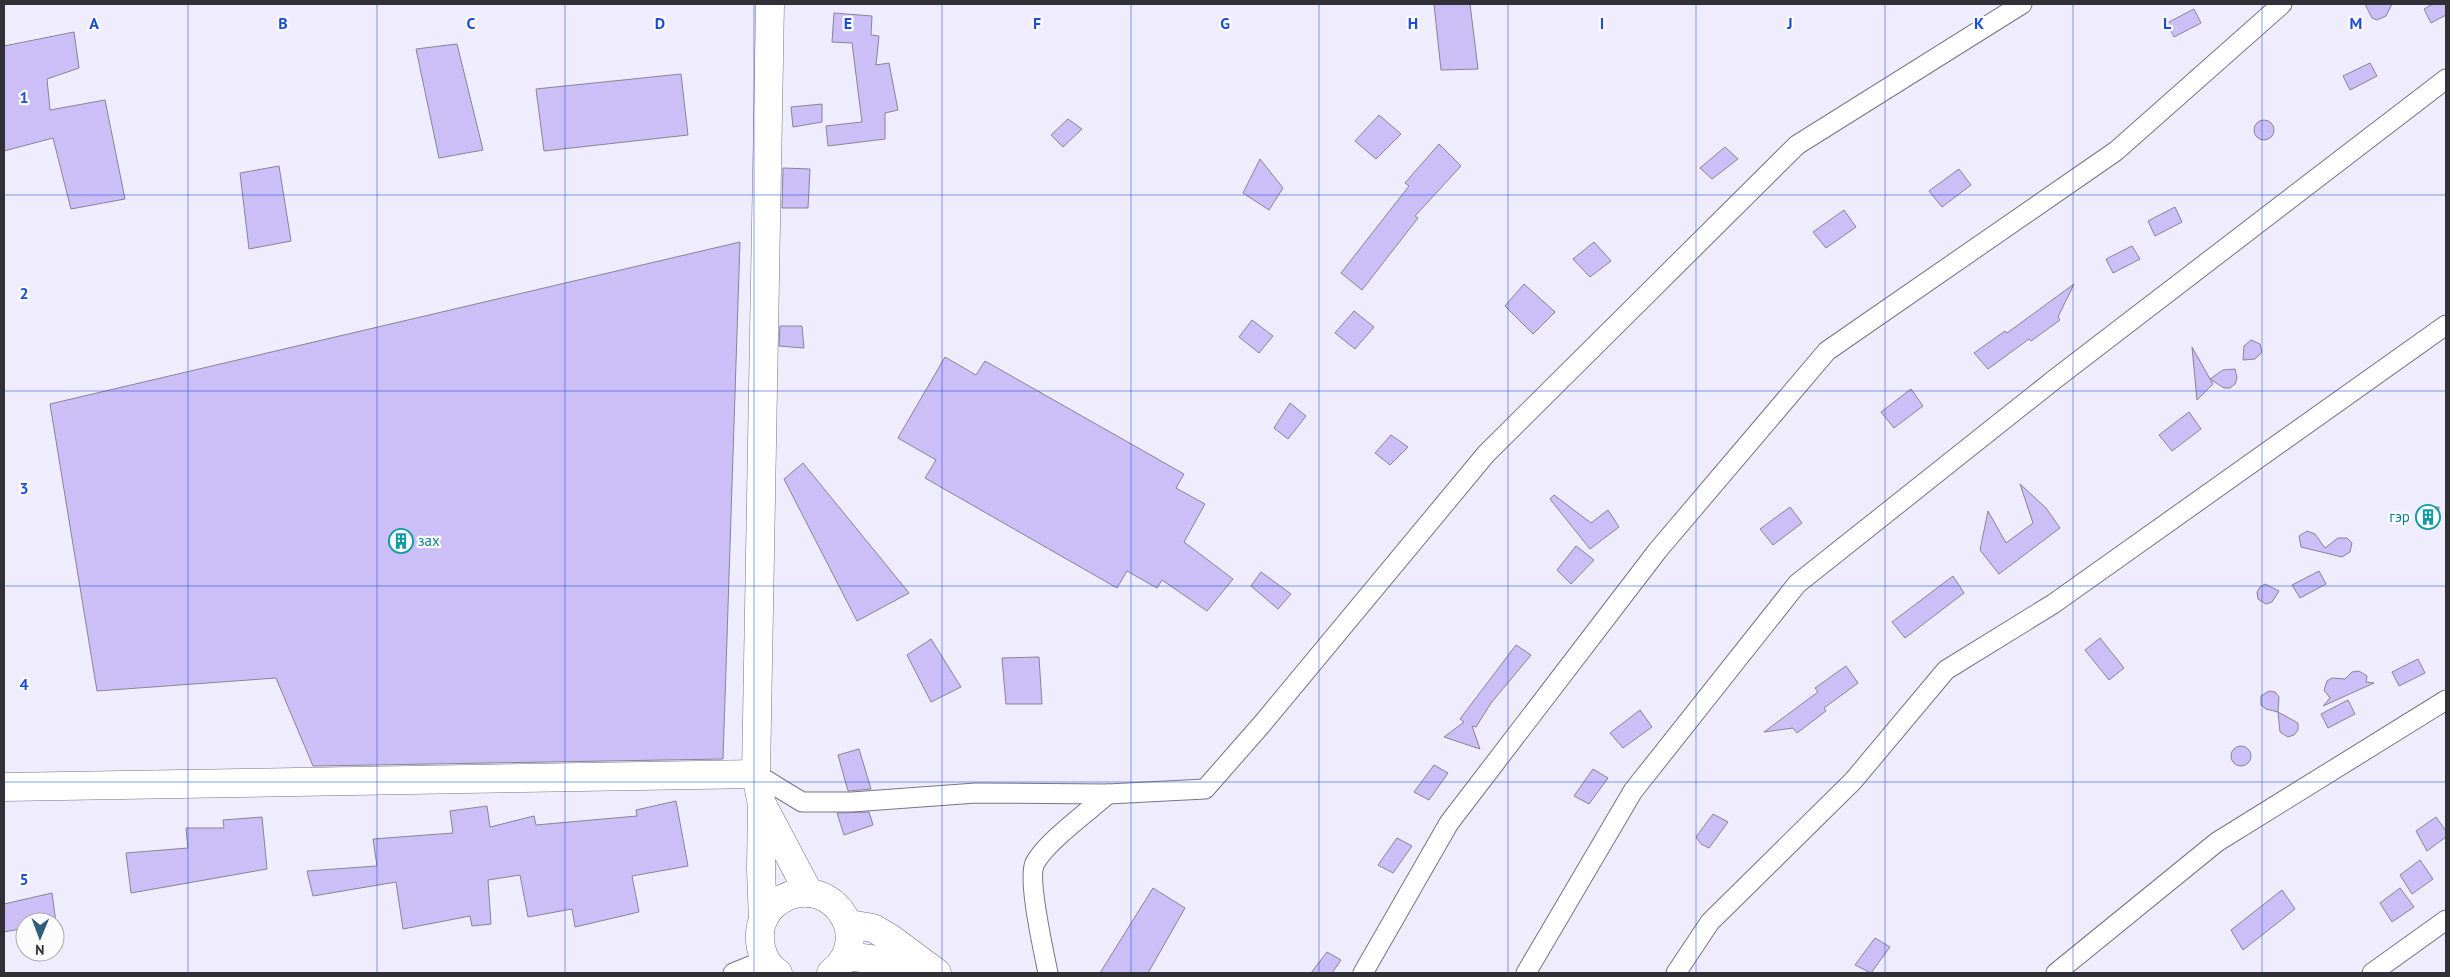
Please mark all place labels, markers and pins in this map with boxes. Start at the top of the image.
building icon: гэр [2415,504,2441,530]
place label: гэр [2389,507,2410,526]
building icon: зах [388,528,414,554]
place label: зах [418,531,440,550]

